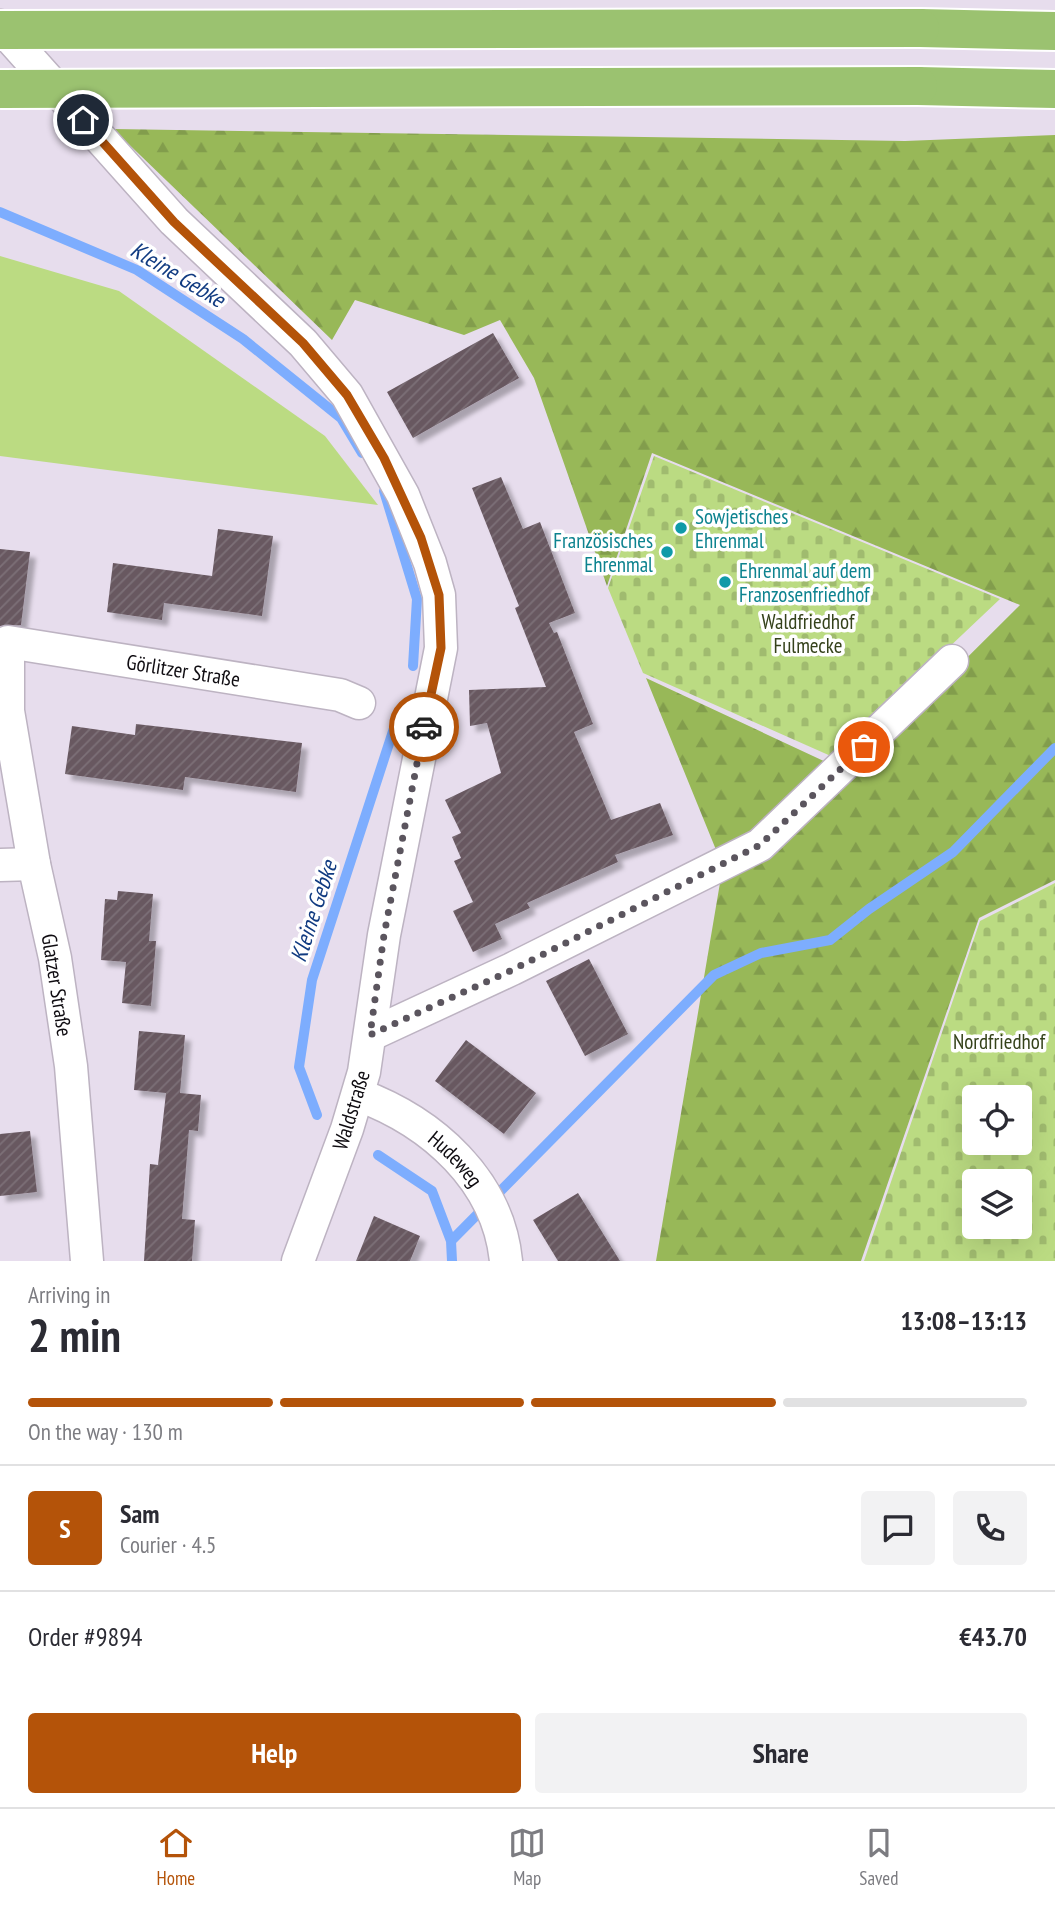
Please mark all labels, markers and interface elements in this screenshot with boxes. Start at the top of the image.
pin [53,90,113,150]
icon: home [64,101,102,139]
water label: Kleine Gebke [126,235,232,314]
place label: Sowjetisches Ehrenmal [695,503,788,554]
marker: Sowjetisches Ehrenmal [673,520,689,536]
place label: Französisches Ehrenmal [553,527,653,578]
marker: Französisches Ehrenmal [659,544,675,560]
place label: Ehrenmal auf dem Franzosenfriedhof [739,557,871,608]
marker: Ehrenmal auf dem Franzosenfriedhof [717,574,733,590]
park label: Waldfriedhof Fulmecke [762,608,855,659]
street label: Görlitzer Straße [125,648,242,692]
courier [389,692,459,762]
icon: car [405,708,443,746]
pin [834,717,894,777]
icon: bag [845,728,883,766]
water label: Kleine Gebke [283,855,343,965]
street label: Glatzer Straße [36,932,78,1038]
park label: Nordfriedhof [953,1028,1046,1055]
street label: Waldstraße [326,1067,376,1153]
map controls [962,1085,1032,1239]
button: locate [962,1085,1032,1155]
street label: Hudeweg [423,1124,489,1192]
button: layers [962,1169,1032,1239]
text: Arriving in [28,1280,110,1309]
text: 13:08–13:13 [900,1304,1027,1337]
text: 2 min [28,1305,121,1365]
text: On the way · 130 m [28,1417,183,1446]
button: chat [861,1491,935,1565]
button: phone [953,1491,1027,1565]
text: Sam [120,1497,159,1530]
text: S [59,1512,71,1545]
text: Courier · 4.5 [120,1530,216,1559]
text: Order #9894 [28,1620,143,1653]
text: €43.70 [959,1620,1027,1653]
button: Help [28,1713,521,1793]
button: Share [535,1713,1027,1793]
tab: Home [157,1824,195,1890]
tab: Map [508,1824,546,1890]
tab: Saved [859,1824,898,1890]

